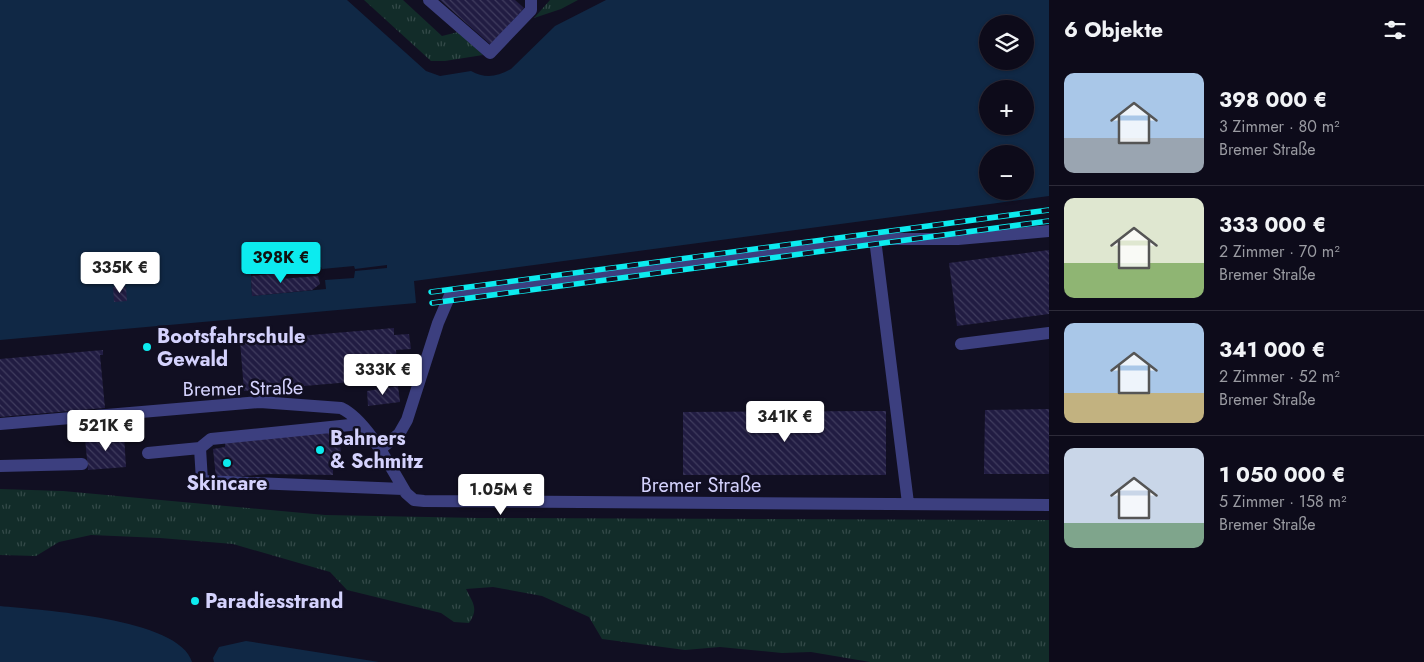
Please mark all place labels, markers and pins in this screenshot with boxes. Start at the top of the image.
pin: 398K € [240,242,322,284]
pin: 335K € [79,252,161,294]
place label: Bootsfahrschule Gewald [157,322,305,374]
marker: Bootsfahrschule Gewald [141,341,153,353]
pin: 333K € [342,354,424,396]
pin: 341K € [744,400,826,443]
pin: 521K € [65,410,147,452]
place label: Bahners & Schmitz [330,424,424,476]
marker: Bahners & Schmitz [314,444,326,456]
marker: Skincare [221,457,233,469]
place label: Skincare [186,469,268,498]
pin: 1.05M € [455,474,547,516]
place label: Paradiesstrand [205,587,343,616]
marker: Paradiesstrand [189,595,201,607]

